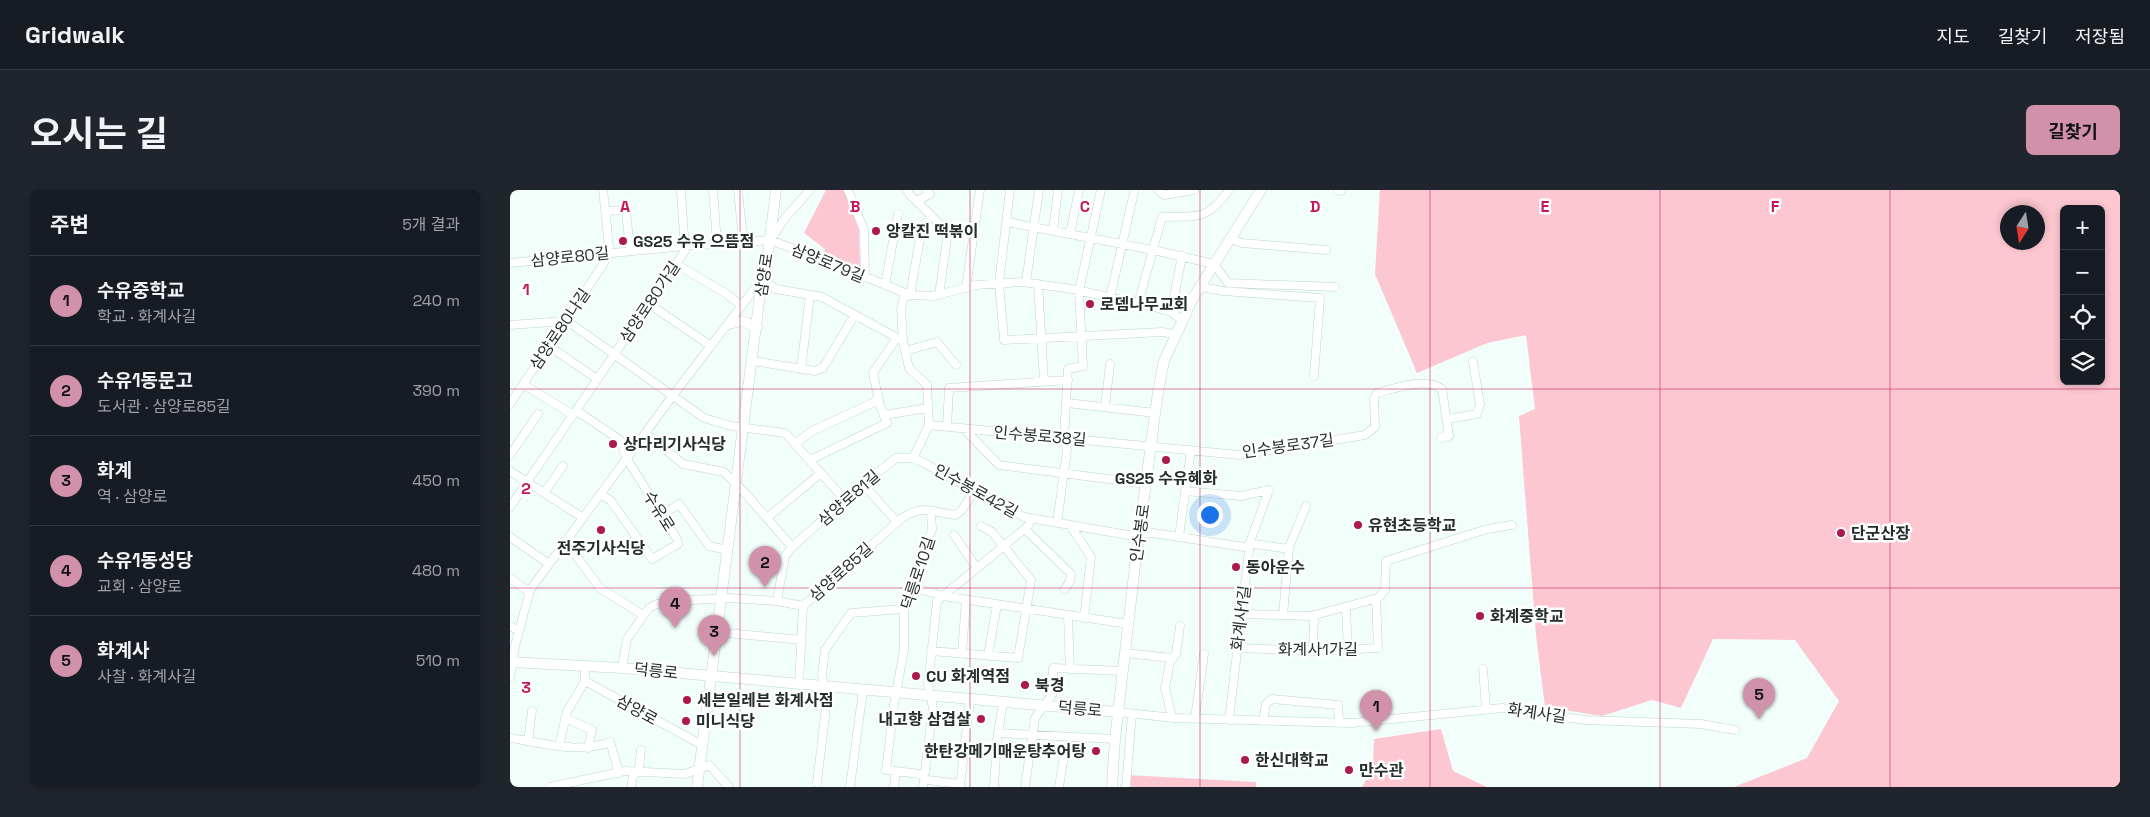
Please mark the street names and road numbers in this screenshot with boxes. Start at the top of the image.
street label: 삼양로79길 [788,239,868,287]
street label: 삼양로80길 [530,242,610,272]
street label: 삼양로 [750,251,778,298]
street label: 삼양로80가길 [615,257,685,347]
street label: 삼양로80나길 [525,284,595,374]
street label: 인수봉로38길 [993,421,1087,451]
street label: 인수봉로37길 [1241,429,1335,463]
street label: 인수봉로42길 [930,459,1022,523]
street label: 삼양로81길 [814,465,884,531]
street label: 수유로 [638,487,680,536]
street label: 인수봉로 [1126,502,1155,564]
street label: 덕릉로10길 [896,534,940,612]
street label: 삼양로85길 [805,538,877,606]
street label: 화계사1길 [1227,584,1255,652]
street label: 화계사1가길 [1278,639,1358,660]
street label: 덕릉로 [633,658,679,684]
street label: 삼양로 [613,690,662,730]
street label: 덕릉로 [1057,697,1103,721]
street label: 화계사길 [1506,699,1568,727]

